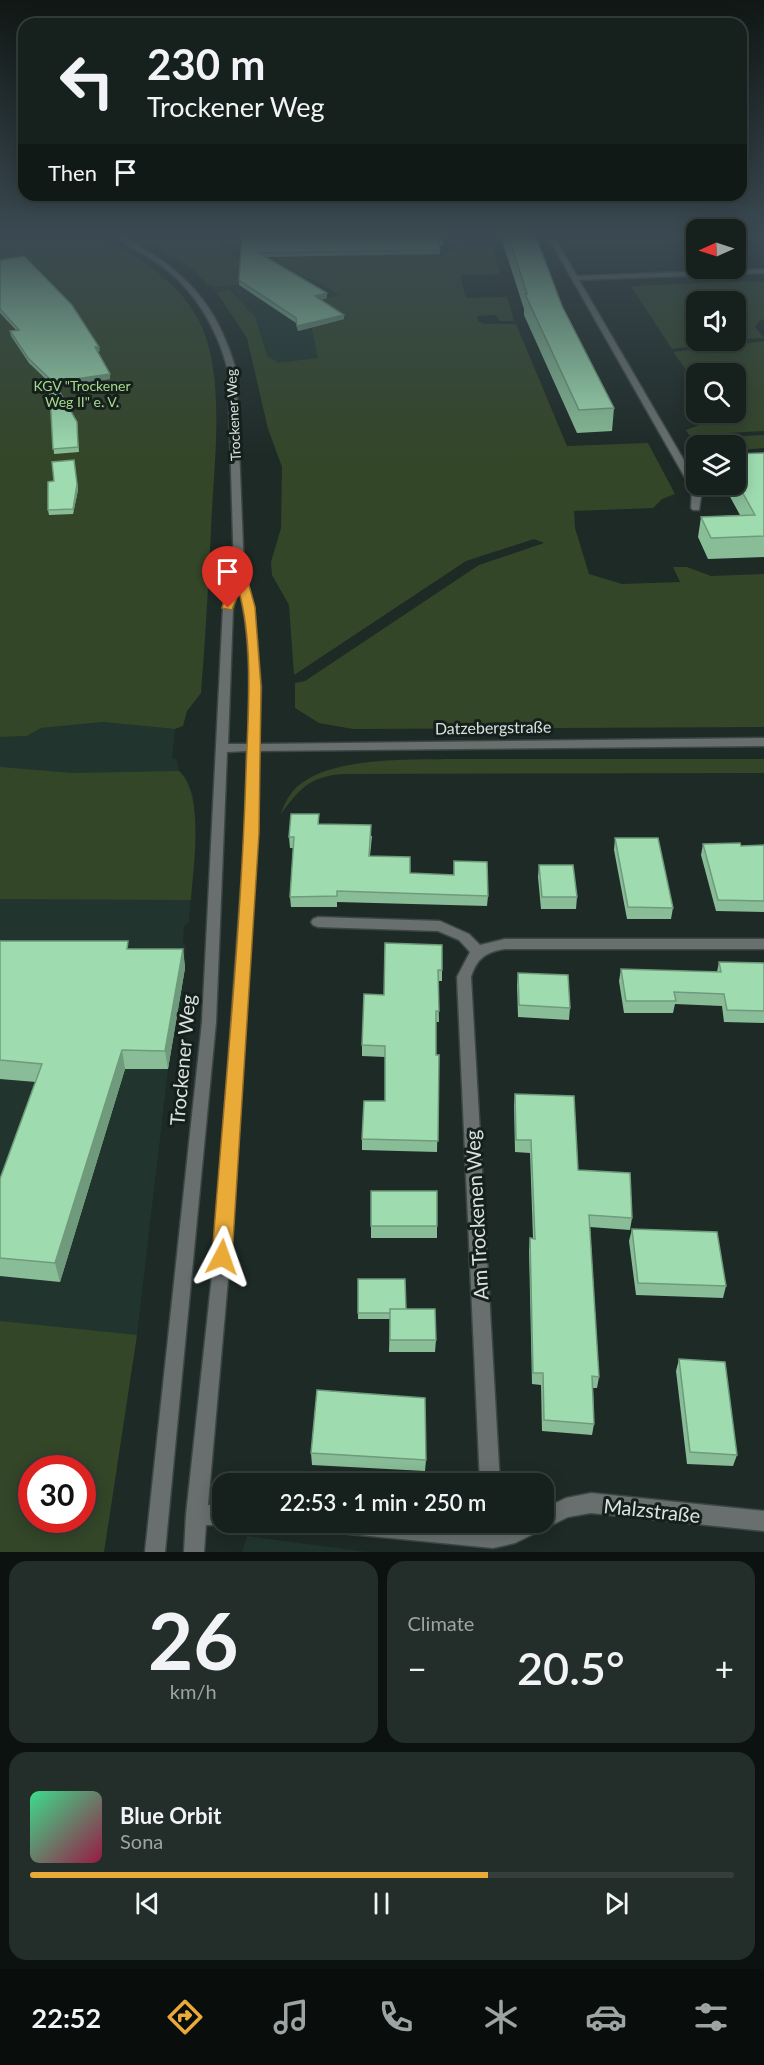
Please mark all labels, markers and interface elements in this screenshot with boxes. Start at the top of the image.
text: 230 m [147,39,265,89]
icon: left [48,42,126,120]
text: Trockener Weg [147,90,325,123]
icon: arrive [109,156,142,189]
text: Then [48,159,97,186]
north arrow [686,219,746,279]
map controls [686,219,746,495]
button: sound [686,291,746,351]
button: search [686,363,746,423]
street label: Trockener Weg [222,369,244,461]
park label: KGV "Trockener Weg II" e. V. [33,377,131,410]
button: layers [686,435,746,495]
pin [202,546,253,608]
icon: arrive [211,555,244,588]
street label: Datzebergstraße [435,716,551,738]
street label: Trockener Weg [164,993,200,1127]
street label: Am Trockenen Weg [460,1129,492,1301]
position arrow [190,1225,254,1289]
speed limit sign: 30 [18,1455,96,1533]
text: 22:53 · 1 min · 250 m [280,1489,486,1516]
street label: Malzstraße [602,1493,702,1527]
text: 26 [148,1593,238,1687]
text: Climate [408,1611,474,1635]
text: 20.5° [517,1641,625,1695]
text: − [408,1648,427,1688]
text: + [715,1648,734,1688]
text: km/h [170,1679,217,1703]
text: Blue Orbit [120,1802,221,1829]
text: Sona [120,1829,163,1853]
icon: previous [131,1887,164,1920]
icon: pause [365,1887,398,1920]
icon: next [600,1887,633,1920]
icon: directions [164,1996,206,2038]
icon: music [270,1996,312,2038]
icon: phone [375,1996,417,2038]
icon: climate [480,1996,522,2038]
icon: car [585,1996,627,2038]
icon: filters [690,1996,732,2038]
text: 22:52 [32,2001,101,2034]

